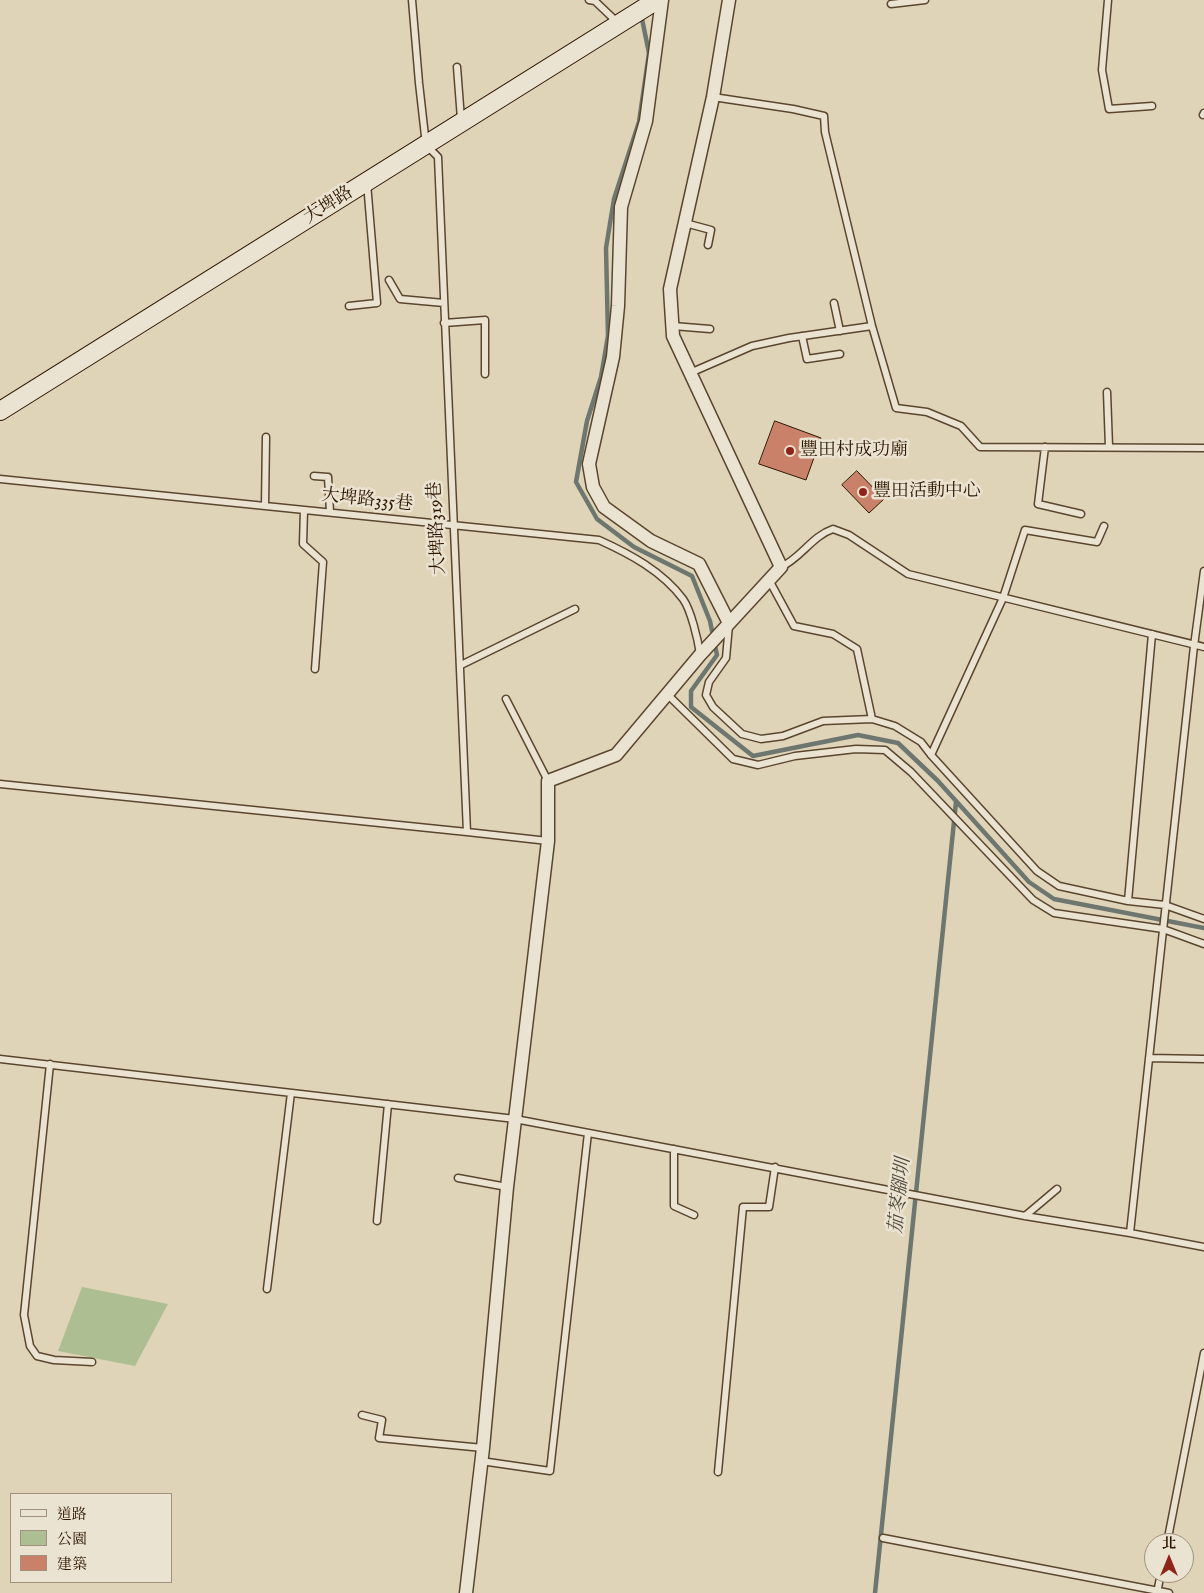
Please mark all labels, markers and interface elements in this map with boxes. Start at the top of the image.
street label: 大埤路 [300,183,358,229]
place label: 豐田村成功廟 [800,440,908,462]
marker: 豐田村成功廟 [784,445,796,457]
street label: 大埤路319巷 [425,481,451,575]
place label: 豐田活動中心 [873,481,981,503]
street label: 大埤路335巷 [320,485,414,517]
marker: 豐田活動中心 [857,486,869,498]
water label: 茄苳腳圳 [886,1157,916,1235]
legend [10,1493,172,1583]
text: 道路 [57,1505,87,1524]
text: 公園 [57,1530,87,1549]
north arrow [1144,1533,1194,1583]
text: 北 [1162,1535,1176,1553]
text: 建築 [57,1555,87,1574]

